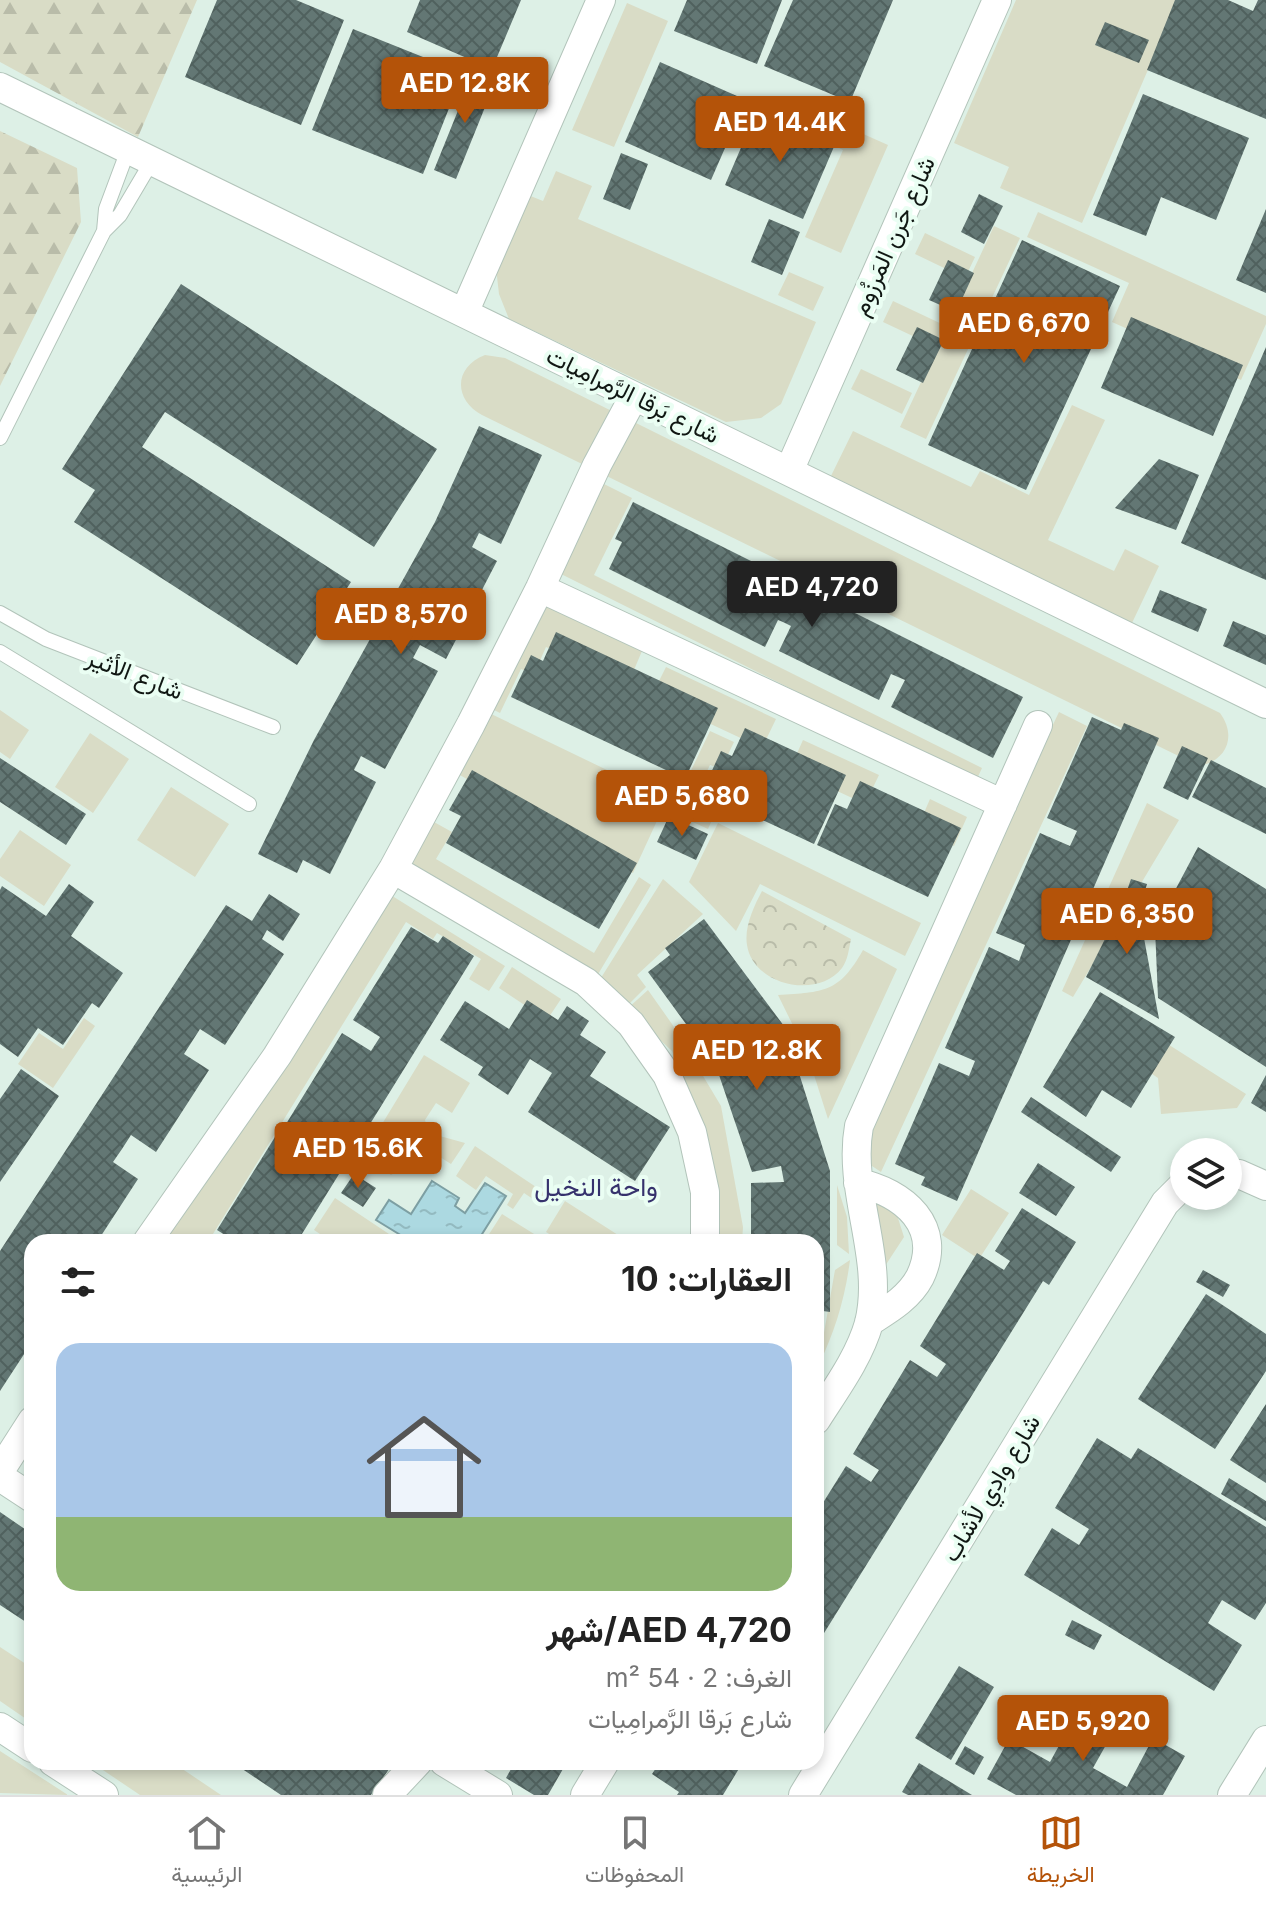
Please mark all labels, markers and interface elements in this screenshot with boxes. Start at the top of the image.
pin: AED 12.8K [373,57,557,125]
text: AED 12.8K [399,67,531,98]
pin: AED 14.4K [688,96,872,164]
text: AED 14.4K [713,106,847,137]
street label: شارع جَرن المَرزُوم [845,152,943,321]
pin: AED 6,670 [932,297,1116,365]
text: AED 6,670 [957,307,1091,338]
street label: شارع بَرقا الرَّمرامِيات [541,341,724,451]
pin: AED 4,720 [720,561,904,629]
text: AED 4,720 [745,571,879,602]
pin: AED 8,570 [309,588,493,656]
text: AED 8,570 [334,598,468,629]
street label: شارع الأثير [81,642,187,707]
pin: AED 5,680 [590,770,774,838]
text: AED 5,680 [614,780,750,811]
pin: AED 6,350 [1035,888,1219,956]
text: AED 6,350 [1059,898,1195,929]
pin: AED 12.8K [665,1024,849,1092]
text: AED 12.8K [691,1034,823,1065]
pin: AED 15.6K [266,1122,450,1190]
text: AED 15.6K [293,1132,423,1163]
map controls [1170,1138,1242,1210]
button: layers [1170,1138,1242,1210]
district label: واحة النخيل [534,1171,658,1203]
text: العقارات: 10 [621,1258,792,1299]
icon: filters [56,1260,100,1304]
icon: home [352,1395,496,1539]
street label: شارع وادِي لأشاب [936,1409,1051,1569]
text: AED 4,720/شهر [546,1609,792,1650]
text: الغرف: 2 · 54 m² [606,1662,792,1693]
pin: AED 5,920 [991,1695,1175,1763]
text: شارع بَرقا الرَّمرامِيات [588,1703,792,1734]
text: AED 5,920 [1015,1705,1151,1736]
tab: الرئيسية [171,1811,242,1894]
tab: المحفوظات [585,1811,684,1894]
tab: الخريطة [1027,1811,1095,1894]

